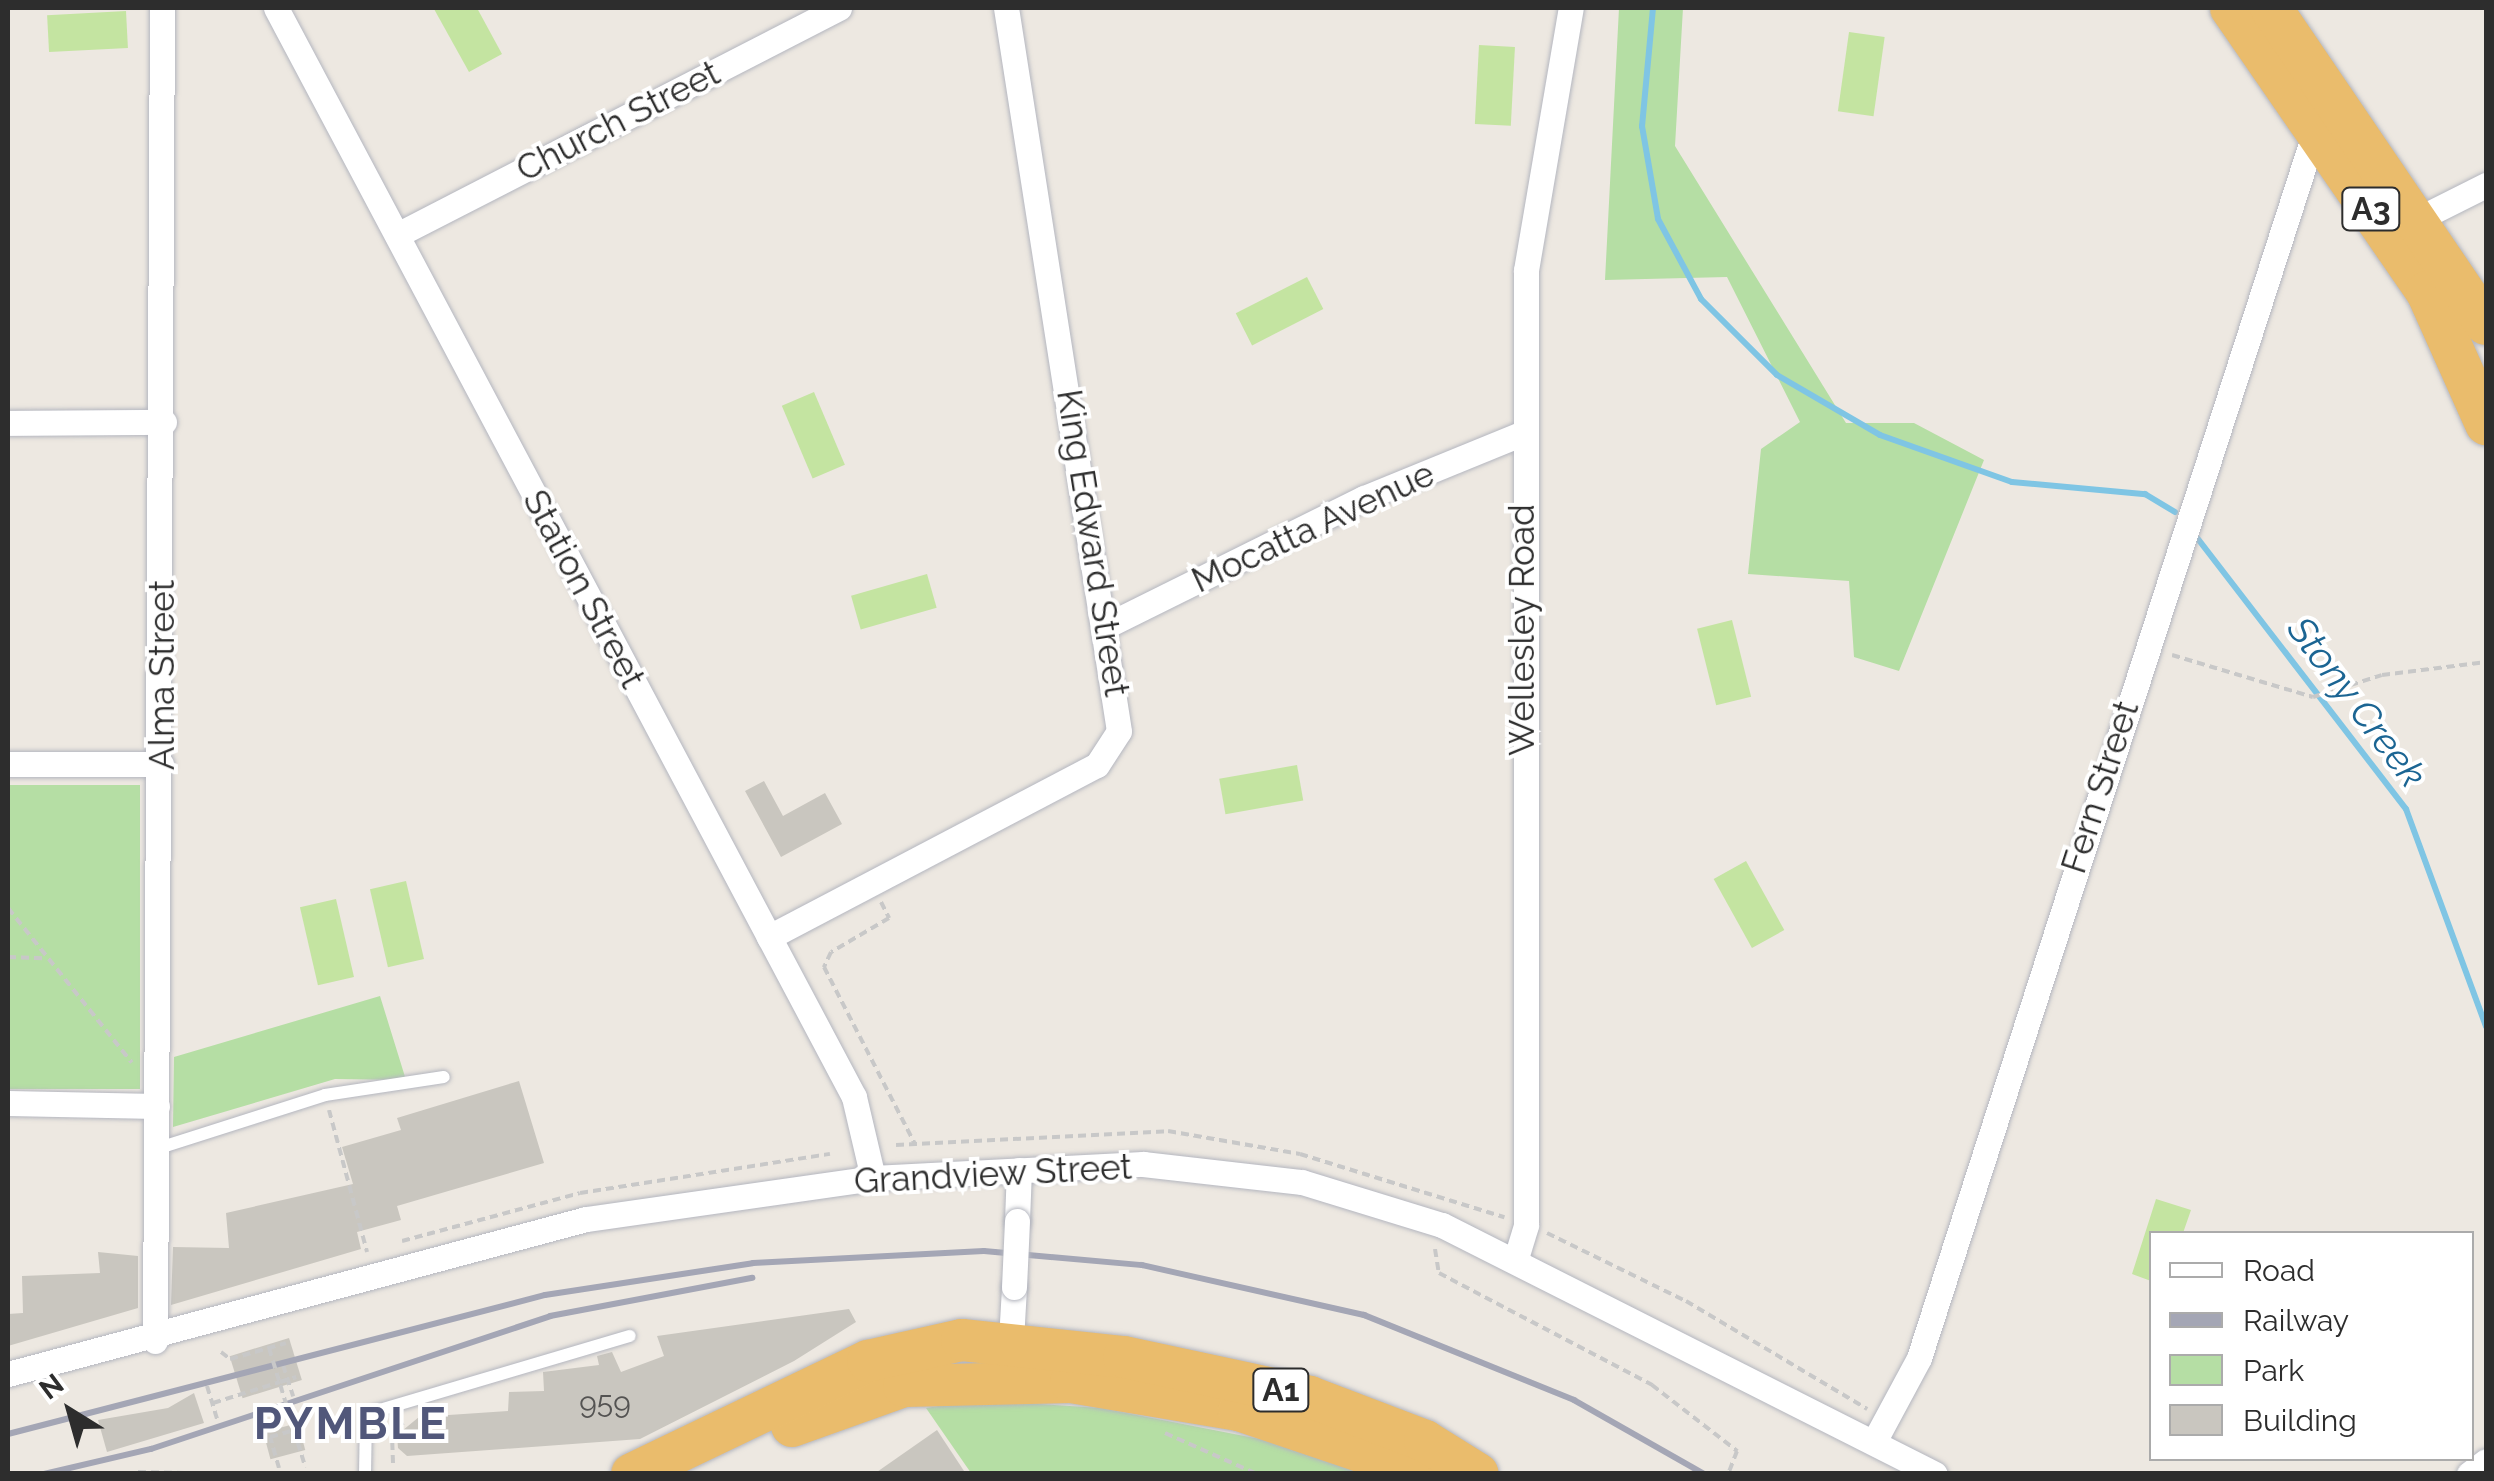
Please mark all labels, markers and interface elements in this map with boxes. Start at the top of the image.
street label: Church Street [509,52,727,190]
road number: A3 [2341,182,2401,236]
street label: King Edward Street [1048,386,1138,700]
street label: Mocatta Avenue [1185,452,1441,602]
street label: Station Street [514,483,654,695]
street label: Wellesley Road [1501,504,1543,756]
street label: Alma Street [141,580,183,770]
water label: Stony Creek [2278,607,2436,797]
street label: Fern Street [2052,696,2148,878]
street label: Grandview Street [852,1146,1134,1202]
legend [2149,1231,2474,1461]
text: Road [2243,1253,2315,1288]
text: Railway [2243,1303,2349,1338]
text: Park [2243,1353,2304,1388]
north arrow [20,1361,120,1461]
road number: A1 [1251,1363,1311,1417]
text: N [33,1367,70,1406]
house number: 959 [579,1385,631,1421]
district label: PYMBLE [254,1397,448,1451]
text: Building [2243,1403,2357,1438]

